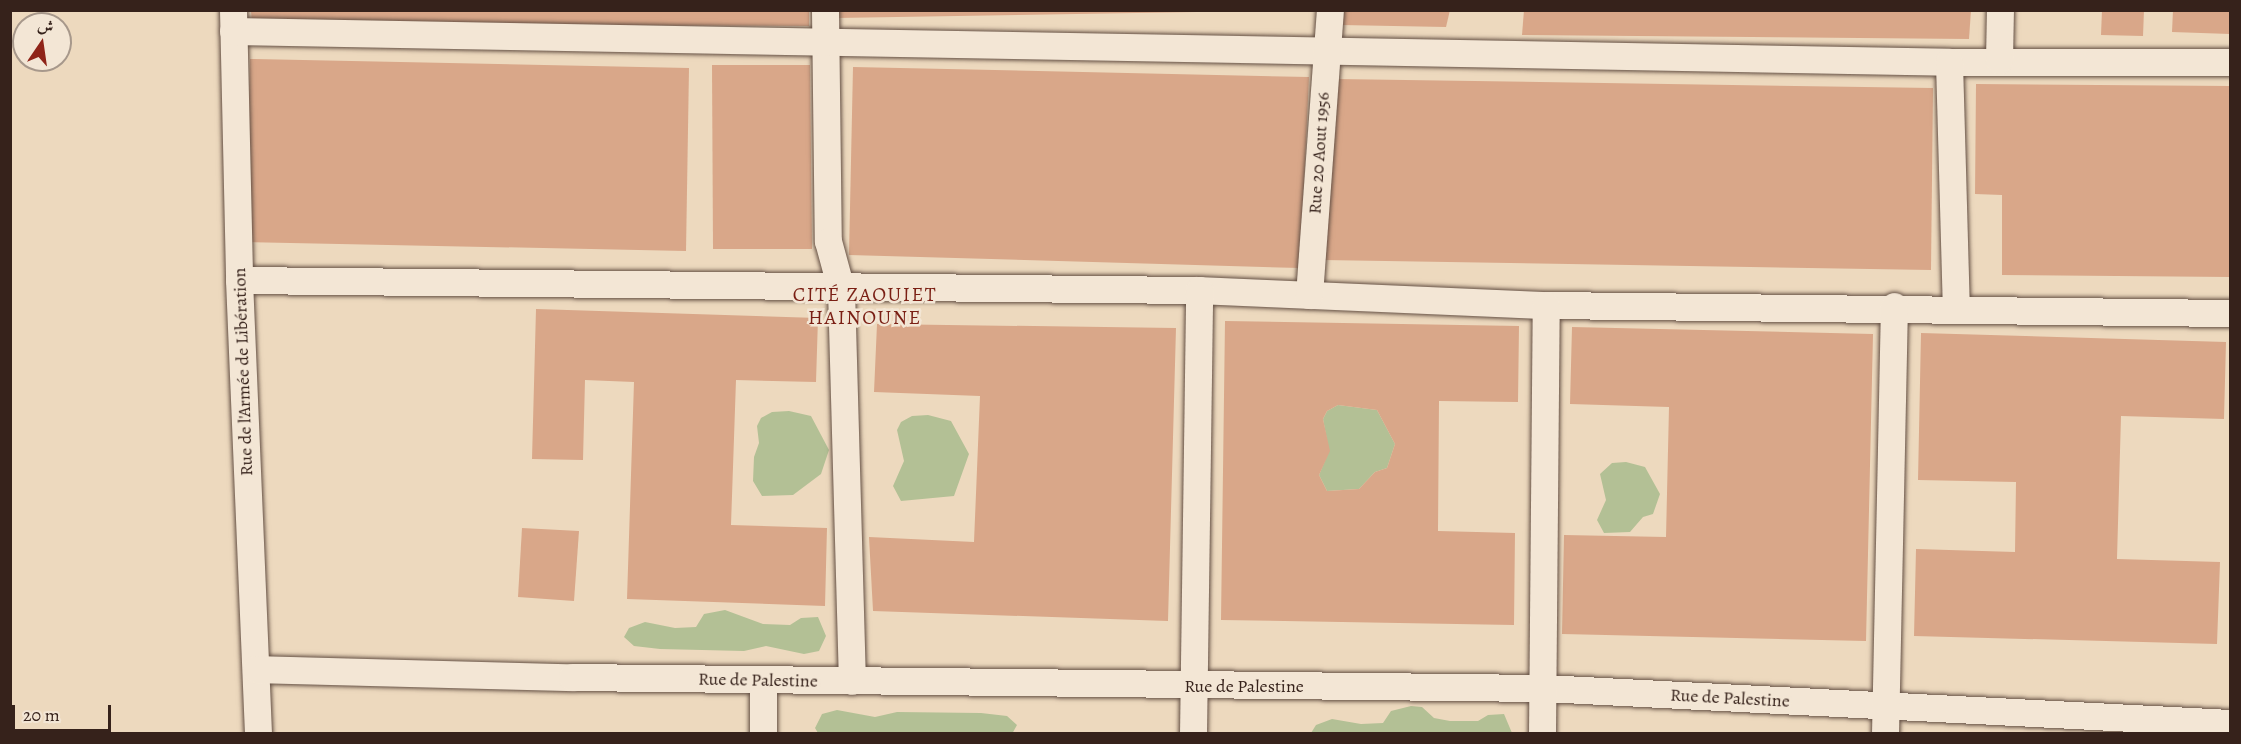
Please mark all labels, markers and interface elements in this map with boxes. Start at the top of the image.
north arrow [12,12,72,72]
text: ش [35,14,56,39]
street label: Rue 20 Aout 1956 [1304,91,1334,215]
street label: Rue de l'Armée de Libération [229,268,257,476]
district label: CITÉ ZAOUIET HAINOUNE [793,283,937,330]
street label: Rue de Palestine [698,668,818,692]
street label: Rue de Palestine [1184,675,1304,697]
street label: Rue de Palestine [1670,684,1790,712]
scale bar [15,693,114,731]
text: 20 m [23,703,60,727]

